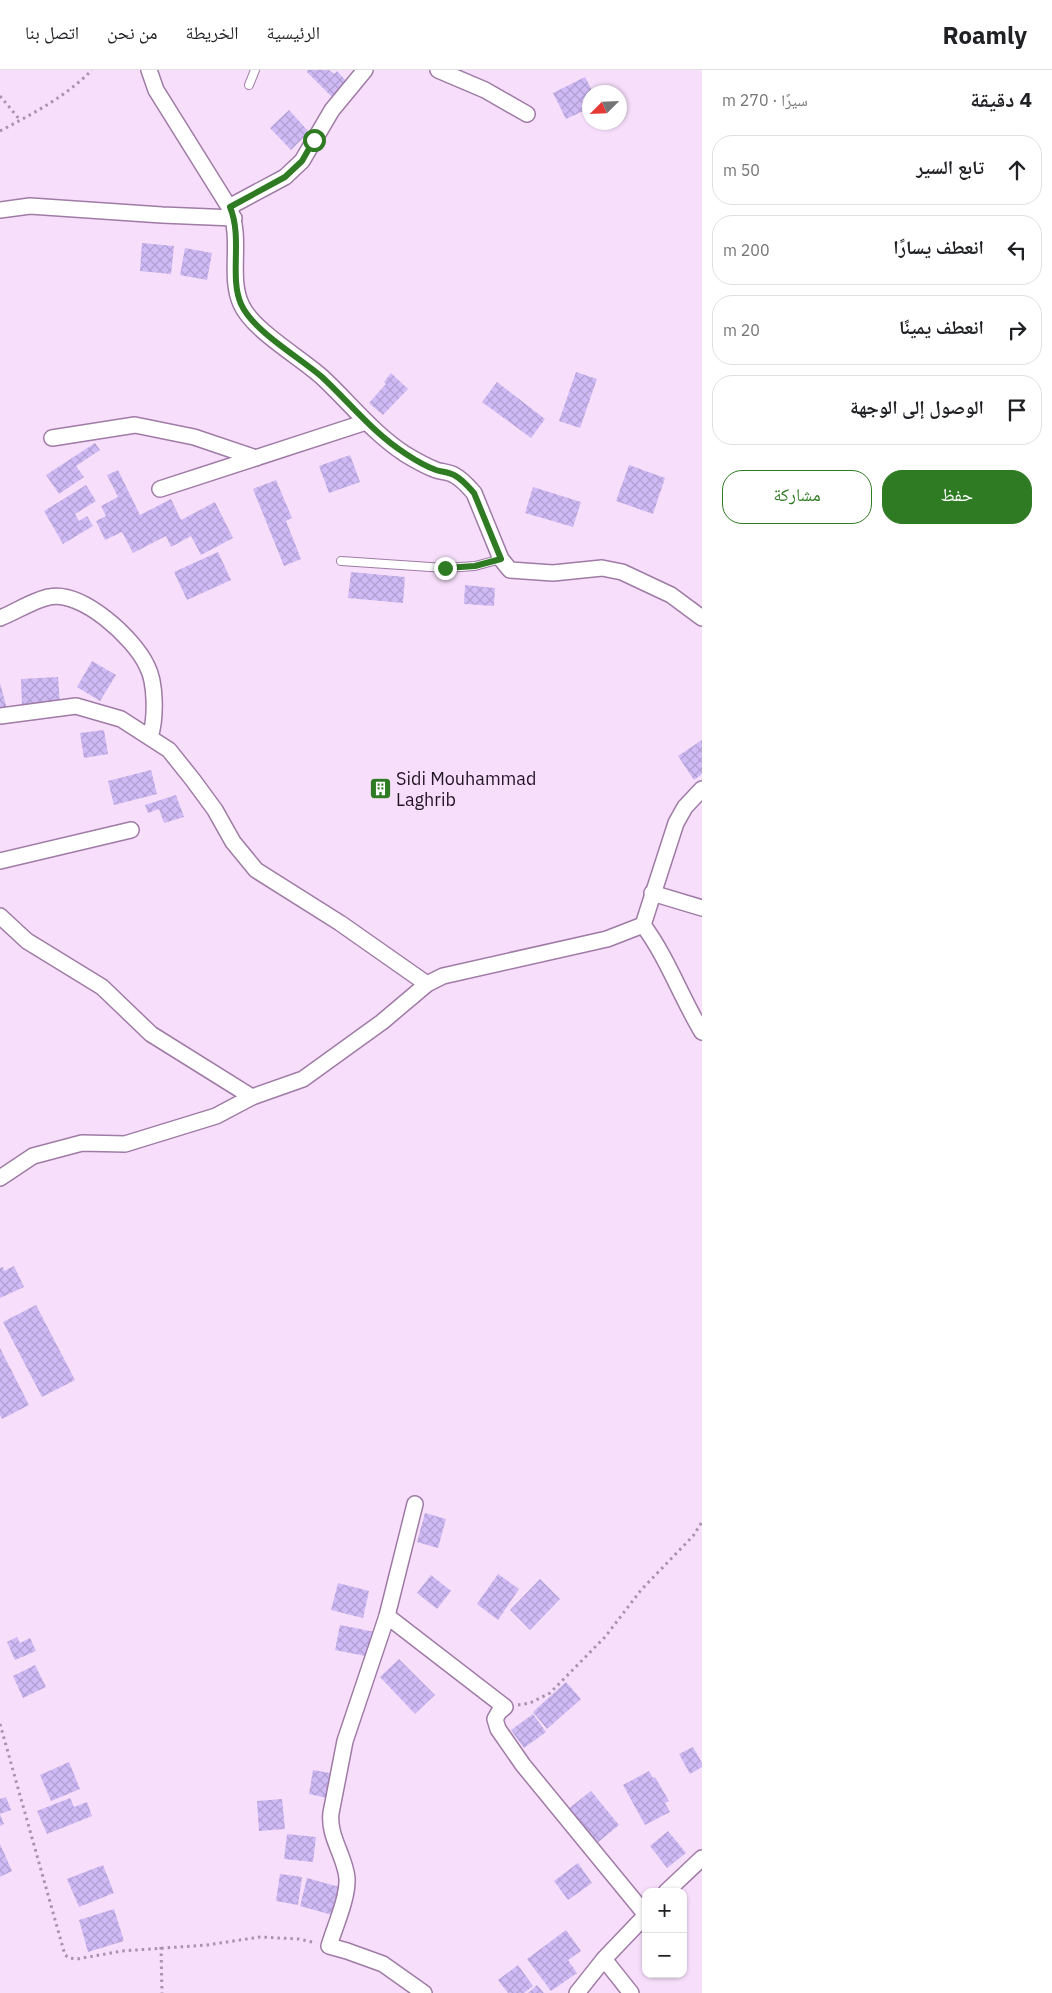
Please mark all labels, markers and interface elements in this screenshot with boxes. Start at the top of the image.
text: Roamly [943,19,1027,51]
text: اتصل بنا [25,21,79,44]
text: من نحن [107,21,158,44]
text: الخريطة [186,21,239,44]
text: الرئيسية [267,21,320,44]
north arrow [582,85,627,130]
text: 4 دقيقة [970,85,1032,113]
text: سيرًا · 270 m [722,90,808,110]
route start [303,129,326,152]
text: تابع السير [916,155,984,179]
icon: ahead [1003,156,1031,184]
text: 50 m [723,160,760,180]
text: انعطف يسارًا [893,235,984,259]
icon: left [1003,236,1031,264]
text: 200 m [723,240,770,260]
text: انعطف يمينًا [899,315,984,339]
icon: right [1003,316,1031,344]
text: 20 m [723,320,760,340]
text: الوصول إلى الوجهة [850,395,984,419]
icon: arrive [1003,396,1031,424]
button: مشاركة [722,470,872,524]
button: حفظ [882,470,1032,524]
route end [434,557,457,580]
place label: Sidi Mouhammad Laghrib [396,767,536,811]
building icon: Sidi Mouhammad Laghrib [368,776,392,800]
map controls [642,1888,687,1978]
button: + [642,1888,687,1933]
button: − [642,1933,687,1978]

